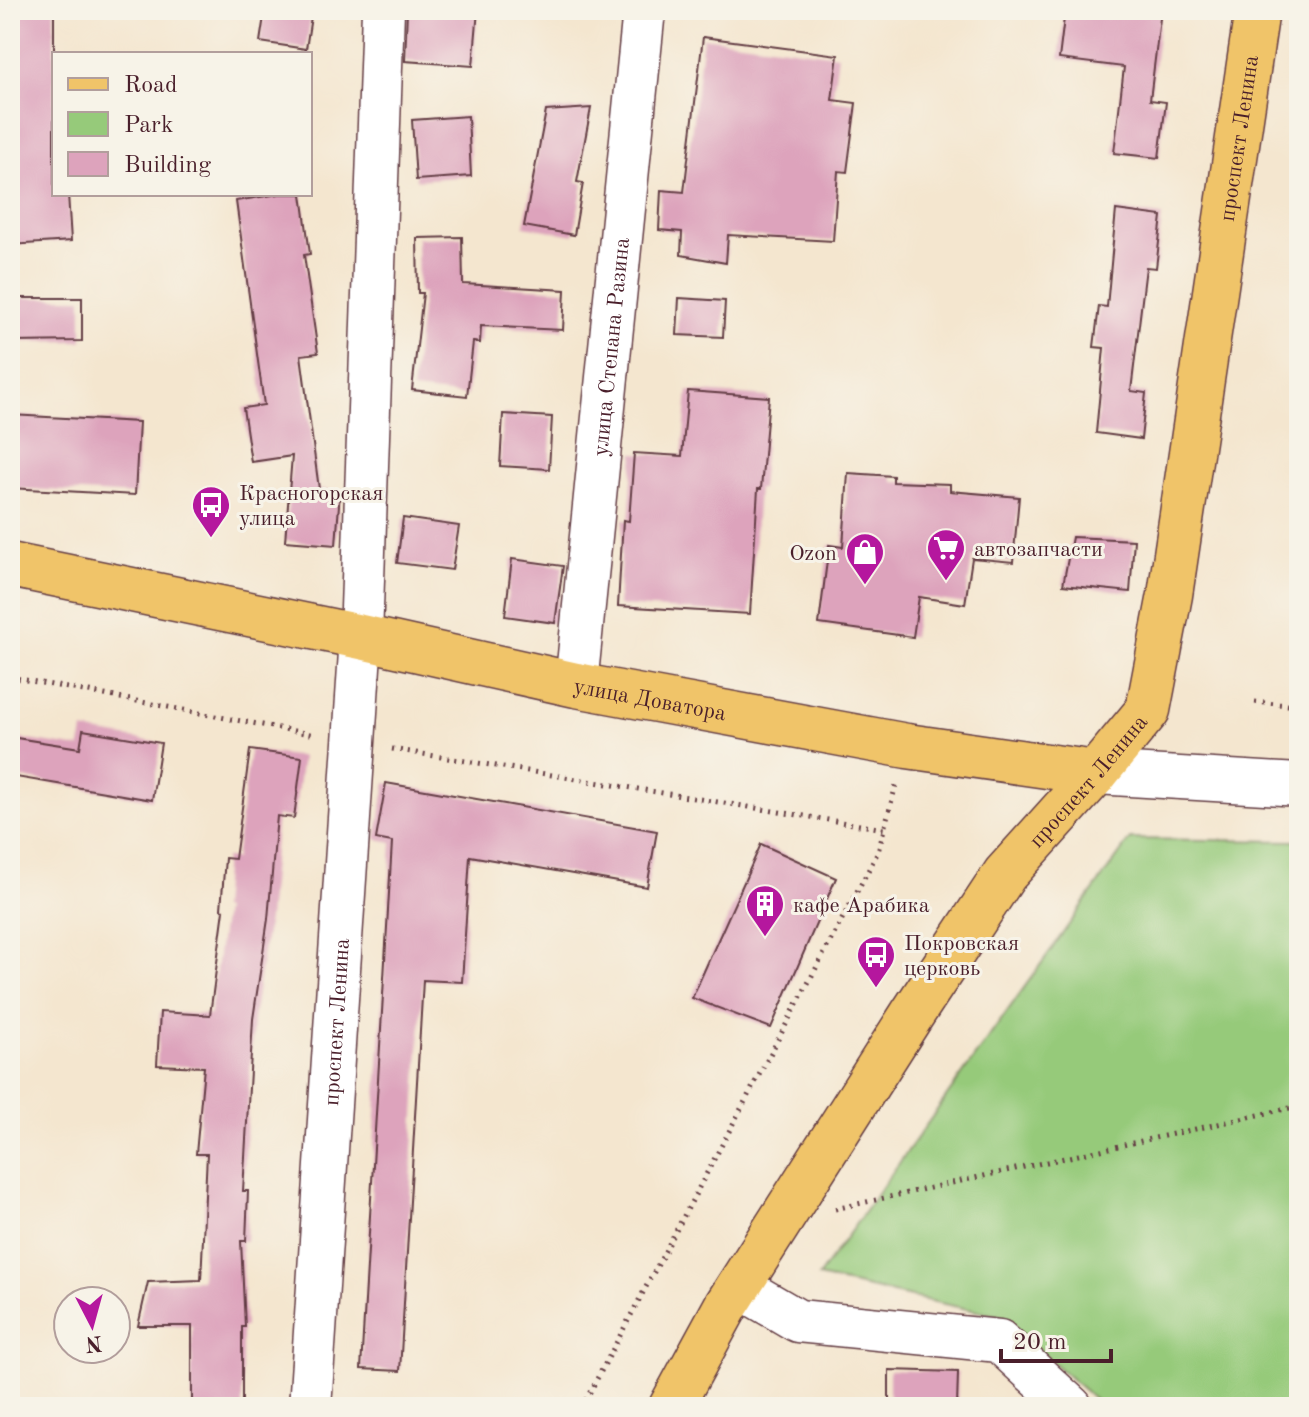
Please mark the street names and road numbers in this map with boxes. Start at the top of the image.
street label: проспект Ленина [1217,54,1263,223]
street label: улица Степана Разина [590,236,634,457]
street label: улица Доватора [572,676,728,725]
street label: проспект Ленина [1026,711,1152,852]
street label: проспект Ленина [321,937,354,1106]

